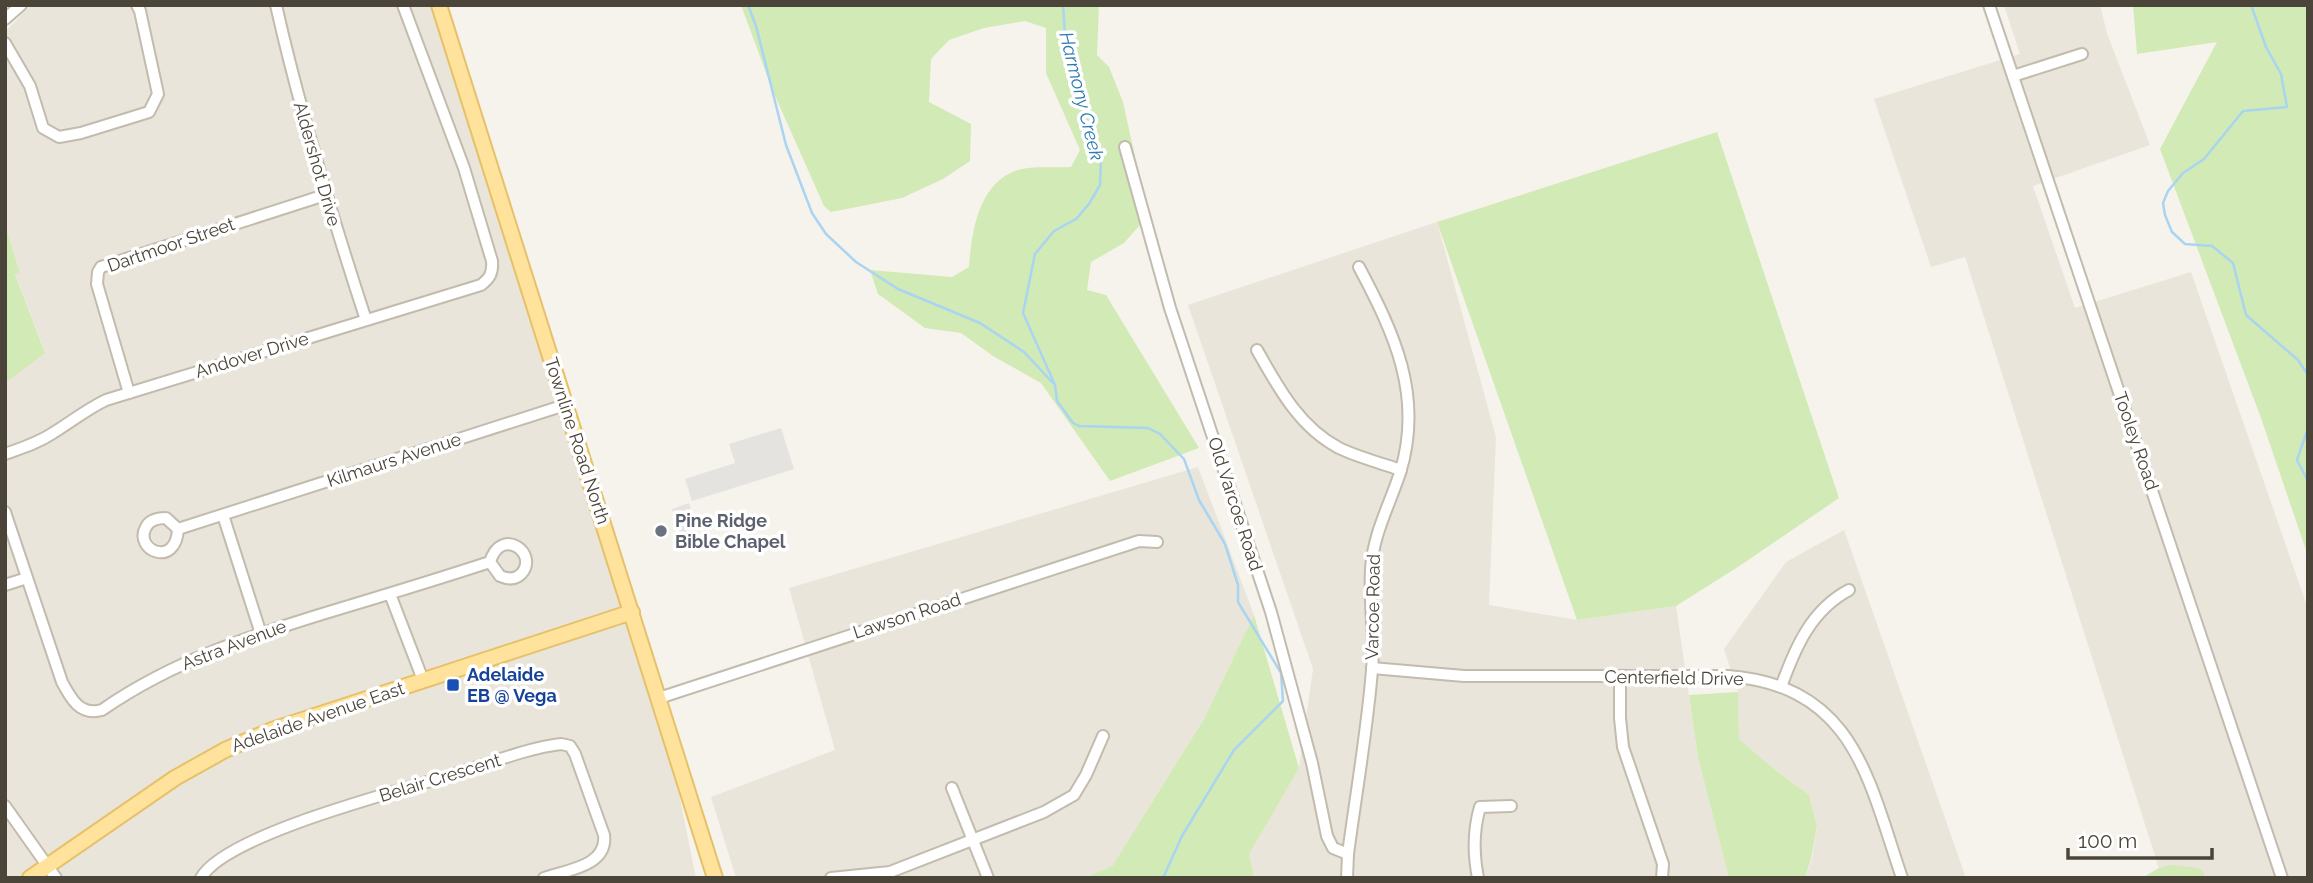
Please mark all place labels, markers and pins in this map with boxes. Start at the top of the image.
place label: Pine Ridge Bible Chapel [675,510,786,552]
marker: Pine Ridge Bible Chapel [653,523,669,539]
place label: Adelaide EB @ Vega [467,664,557,706]
marker: Adelaide EB @ Vega [445,677,461,693]

